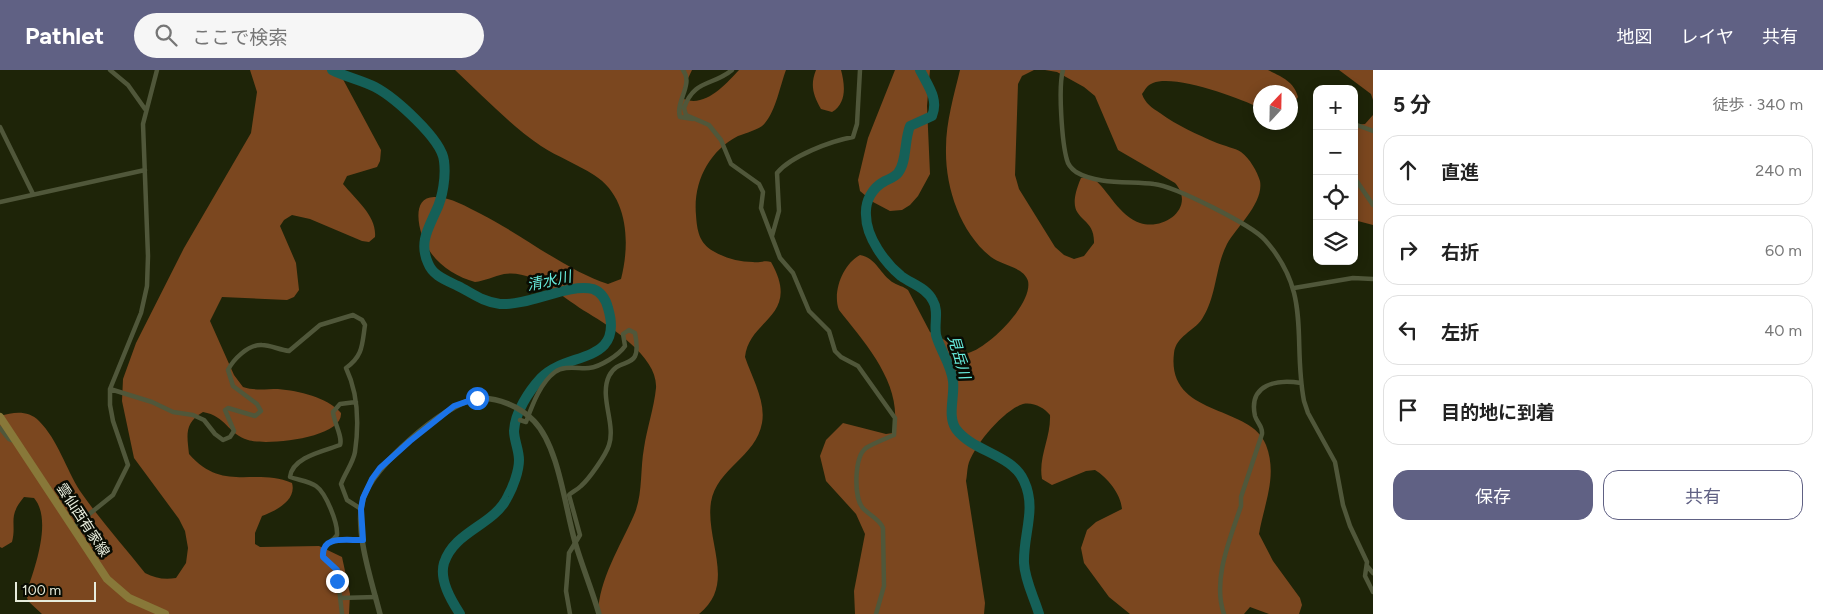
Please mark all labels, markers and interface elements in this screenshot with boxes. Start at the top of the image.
search box [134,13,484,58]
text: Pathlet [25,21,104,50]
icon: search [152,21,180,49]
text: ここで検索 [192,26,287,49]
text: 地図 [1617,26,1653,48]
text: レイヤ [1681,26,1734,48]
text: 共有 [1762,26,1798,48]
north arrow [1253,85,1298,130]
map controls [1313,85,1358,265]
button: + [1313,85,1358,130]
text: 5 分 [1393,92,1431,117]
text: 徒歩 · 340 m [1713,95,1803,114]
button: − [1313,130,1358,175]
icon: ahead [1394,156,1422,184]
text: 直進 [1441,161,1479,184]
text: 240 m [1755,161,1802,180]
button: locate [1313,175,1358,220]
button: layers [1313,220,1358,265]
icon: right [1394,236,1422,264]
text: 右折 [1441,241,1479,264]
text: 60 m [1765,241,1802,260]
water label: 清水川 [525,267,575,294]
icon: left [1394,316,1422,344]
text: 左折 [1441,321,1479,344]
text: 40 m [1764,321,1802,340]
water label: 見岳川 [944,333,974,383]
route start [466,387,489,410]
icon: arrive [1394,396,1422,424]
text: 目的地に到着 [1441,401,1555,424]
button: 保存 [1393,470,1593,520]
button: 共有 [1603,470,1803,520]
street label: 雲仙西有家線 [53,480,113,560]
route end [326,570,349,593]
scale bar [15,579,96,602]
text: 100 m [22,582,61,599]

